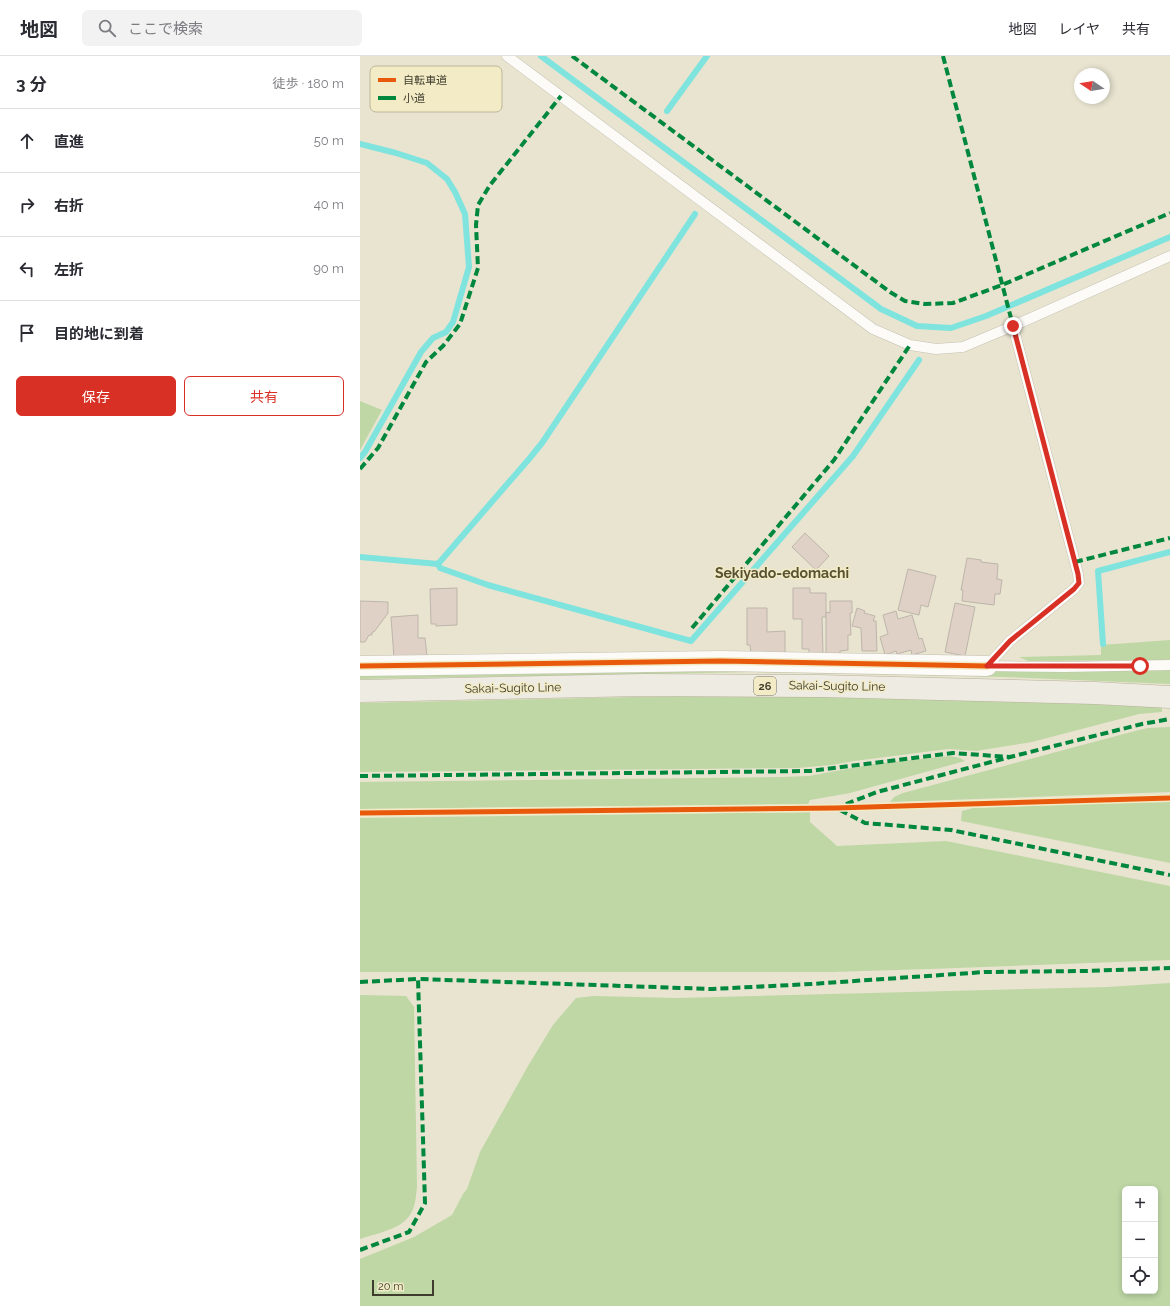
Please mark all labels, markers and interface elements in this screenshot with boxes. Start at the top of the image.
search box [82,10,362,46]
icon: search [96,17,118,39]
text: 地図 [20,18,58,40]
text: ここで検索 [128,20,203,38]
text: 地図 [1008,21,1036,37]
text: レイヤ [1058,21,1100,37]
text: 共有 [1122,21,1150,37]
legend [370,66,502,112]
north arrow [1074,68,1110,104]
text: 3 分 [16,74,47,94]
text: 自転車道 [403,74,447,87]
text: 徒歩 · 180 m [272,76,344,91]
text: 小道 [403,92,425,105]
icon: ahead [16,130,38,152]
text: 直進 [54,133,84,151]
text: 50 m [314,133,344,148]
icon: right [16,194,38,216]
text: 右折 [54,197,84,215]
text: 40 m [314,197,344,212]
icon: left [16,258,38,280]
text: 左折 [54,261,84,279]
text: 90 m [313,261,344,276]
route end [1004,317,1022,335]
icon: arrive [16,322,38,344]
text: 目的地に到着 [54,325,144,343]
button: 保存 [16,376,176,416]
button: 共有 [184,376,344,416]
district label: Sekiyado-edomachi [715,565,849,581]
route start [1131,657,1149,675]
road number: 26 [754,677,776,695]
street label: Sakai-Sugito Line [789,678,885,694]
street label: Sakai-Sugito Line [465,680,561,696]
map controls [1122,1186,1158,1294]
button: + [1122,1186,1158,1222]
button: − [1122,1222,1158,1258]
button: locate [1122,1258,1158,1294]
scale bar [372,1278,434,1297]
text: 20 m [378,1280,403,1293]

